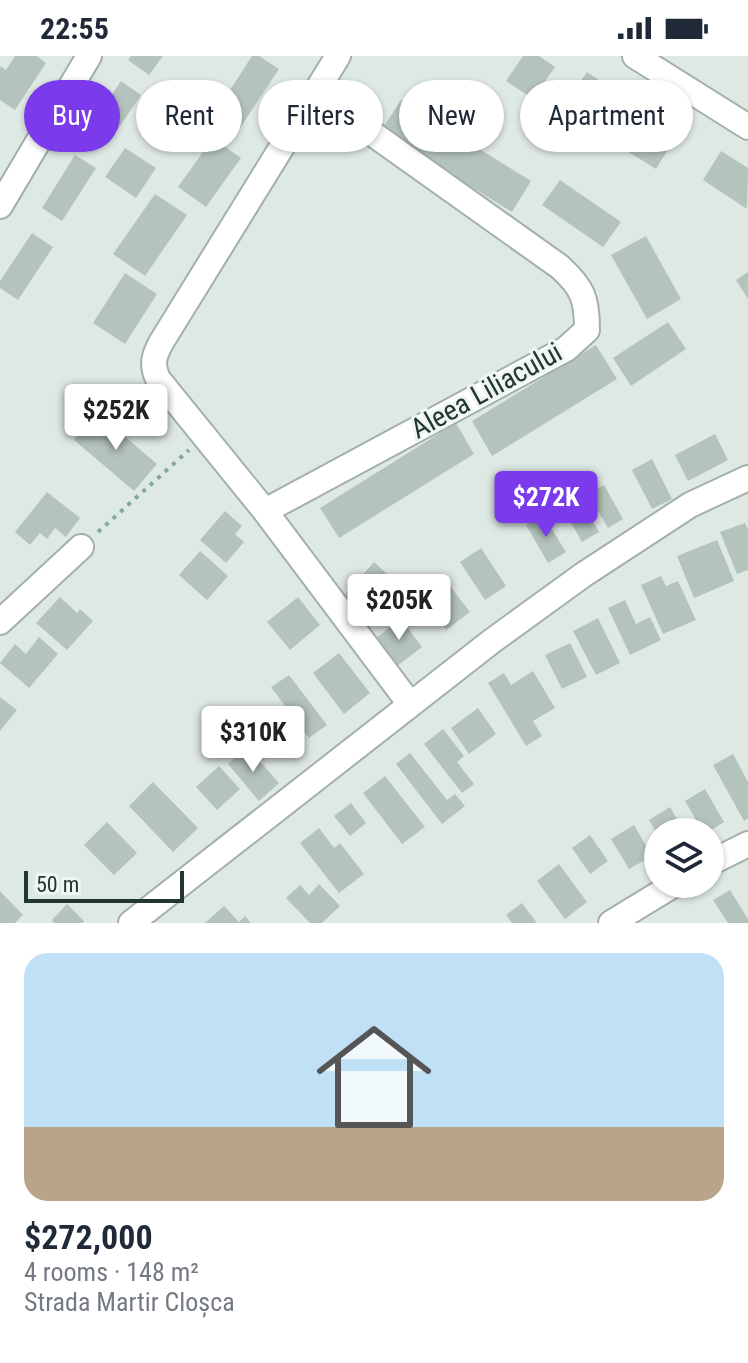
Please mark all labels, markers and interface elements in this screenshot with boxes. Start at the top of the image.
text: 22:55 [40,11,109,46]
chip: Buy [24,80,120,152]
chip: Rent [136,80,242,152]
chip: Filters [258,80,383,152]
chip: New [399,80,504,152]
chip: Apartment [520,80,693,152]
street label: Aleea Liliacului [405,335,568,445]
pin: $252K [60,384,172,452]
text: $252K [83,395,149,425]
pin: $272K [490,471,602,539]
text: $272K [513,482,579,512]
pin: $205K [343,574,455,642]
text: $205K [366,585,432,615]
pin: $310K [197,706,309,774]
text: $310K [220,717,286,747]
map controls [644,818,724,898]
button: layers [644,818,724,898]
scale bar [24,867,184,903]
text: 50 m [36,872,79,897]
icon: home [302,1005,446,1149]
text: $272,000 [24,1217,153,1257]
text: 4 rooms · 148 m² [24,1257,199,1287]
text: Strada Martir Cloșca [24,1287,235,1317]

